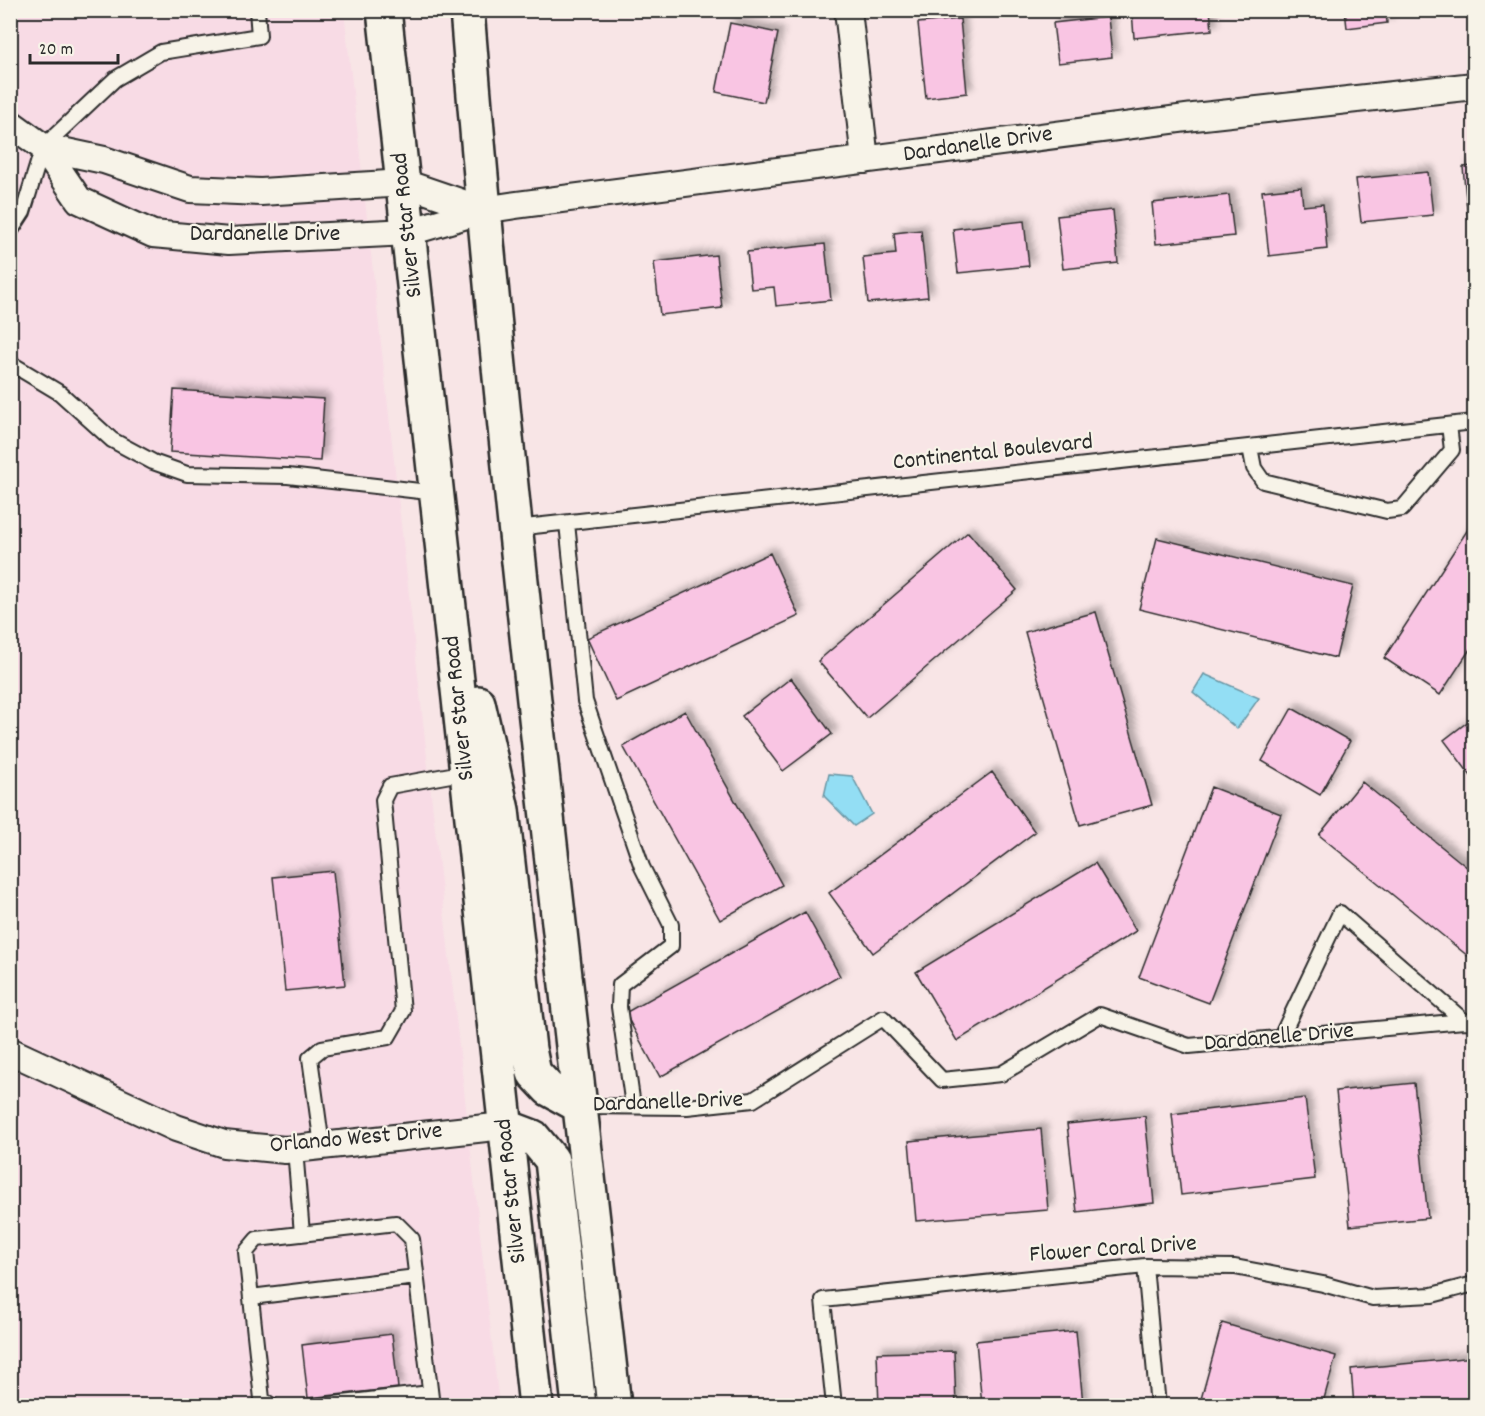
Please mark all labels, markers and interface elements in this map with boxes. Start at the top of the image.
scale bar [30,27,118,65]
text: 20 m [39,38,73,63]
street label: Dardanelle Drive [901,118,1055,172]
street label: Silver Star Road [383,151,433,299]
street label: Dardanelle Drive [190,218,340,252]
street label: Continental Boulevard [891,426,1095,480]
street label: Silver Star Road [435,634,485,782]
street label: Dardanelle Drive [1203,1015,1355,1061]
street label: Dardanelle Drive [592,1083,744,1123]
street label: Orlando West Drive [268,1115,444,1163]
street label: Silver Star Road [487,1117,537,1265]
street label: Flower Coral Drive [1028,1227,1198,1273]

